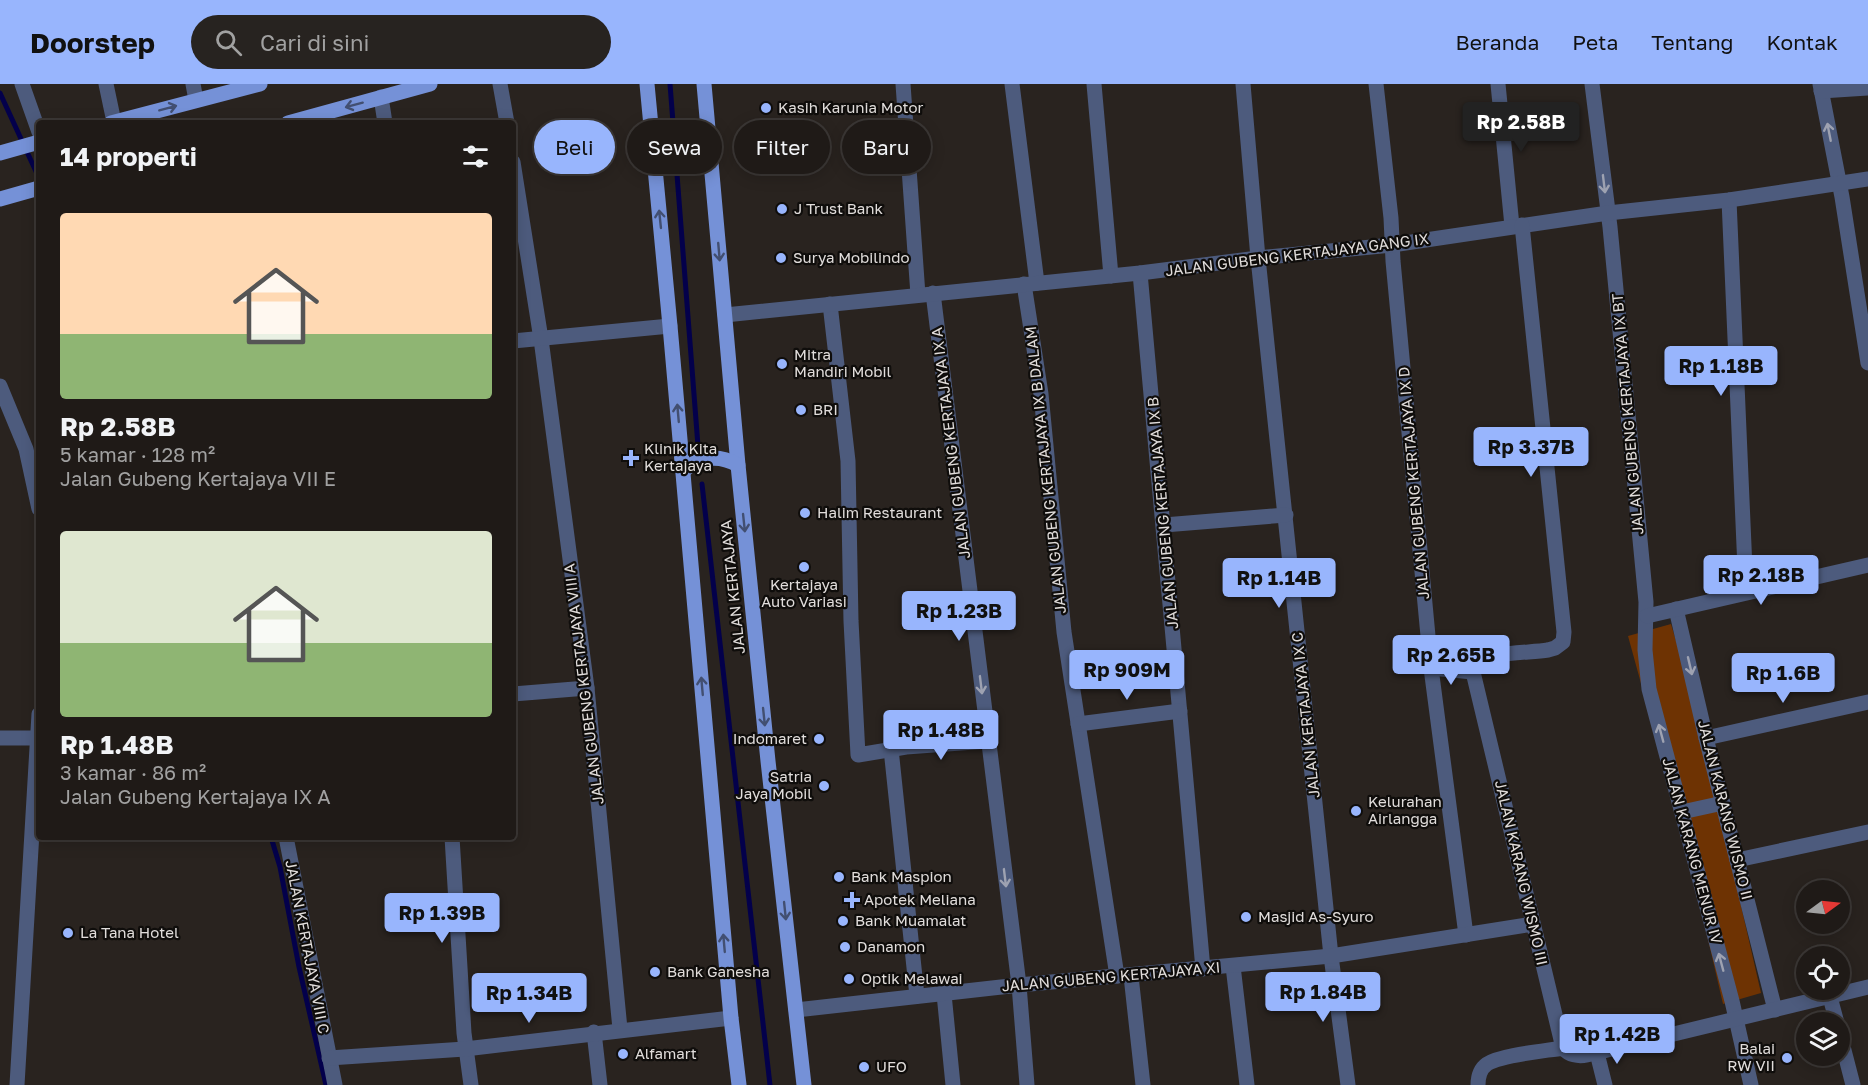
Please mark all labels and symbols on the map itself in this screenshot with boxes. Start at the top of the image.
place label: Kasih Karunia Motor [778,98,924,116]
one-way arrow [344,100,363,111]
marker: Kasih Karunia Motor [759,101,773,115]
one-way arrow [158,102,177,113]
pin: Rp 2.58B [1459,102,1583,153]
one-way arrow [1823,123,1834,142]
one-way arrow [1599,173,1610,193]
place label: J Trust Bank [794,199,883,217]
marker: J Trust Bank [775,202,789,216]
one-way arrow [654,209,665,229]
street label: JALAN GUBENG KERTAJAYA GANG IX [1164,229,1430,279]
one-way arrow [714,241,725,261]
place label: Surya Mobilindo [793,248,910,266]
marker: Surya Mobilindo [774,251,788,265]
street label: JALAN GUBENG KERTAJAYA IX BT [1607,293,1647,535]
street label: JALAN GUBENG KERTAJAYA IX B DALAM [1021,325,1069,615]
street label: JALAN GUBENG KERTAJAYA IX A [927,326,973,560]
place label: Mitra Mandiri Mobil [794,345,892,380]
pin: Rp 1.18B [1659,346,1783,397]
marker: Mitra Mandiri Mobil [775,357,789,371]
street label: JALAN GUBENG KERTAJAYA IX D [1394,366,1432,600]
street label: JALAN GUBENG KERTAJAYA IX B [1143,396,1181,630]
place label: BRI [813,400,838,418]
one-way arrow [672,403,683,423]
marker: BRI [794,403,808,417]
pin: Rp 3.37B [1469,427,1593,478]
place label: Klinik Kita Kertajaya [644,439,717,474]
marker: Klinik Kita Kertajaya [622,449,640,467]
place label: Halim Restaurant [817,503,942,521]
marker: Halim Restaurant [798,506,812,520]
one-way arrow [739,512,750,532]
street label: JALAN KERTAJAYA [716,519,748,655]
pin: Rp 2.18B [1699,555,1823,606]
pin: Rp 1.14B [1217,558,1341,609]
marker: Kertajaya Auto Variasi [797,560,811,574]
street label: JALAN GUBENG KERTAJAYA VIII A [559,563,607,806]
place label: Kertajaya Auto Variasi [761,575,847,610]
pin: Rp 1.23B [897,591,1021,642]
street label: JALAN KERTAJAYA IX C [1287,631,1323,799]
pin: Rp 2.65B [1389,635,1513,686]
pin: Rp 909M [1072,650,1182,701]
pin: Rp 1.6B [1728,653,1838,704]
one-way arrow [1684,656,1696,675]
one-way arrow [976,675,987,694]
one-way arrow [696,677,707,697]
one-way arrow [759,706,770,726]
pin: Rp 1.48B [879,710,1003,761]
street label: JALAN KARANG WISMO II [1695,718,1757,902]
one-way arrow [1655,724,1666,743]
place label: Indomaret [733,729,807,747]
marker: Indomaret [812,732,826,746]
street label: JALAN KARANG MENUR IV [1659,756,1726,946]
place label: Satria Jaya Mobil [735,767,812,802]
street label: JALAN KARANG WISMO III [1492,778,1552,967]
marker: Satria Jaya Mobil [817,779,831,793]
place label: Kelurahan Airlangga [1368,792,1442,827]
marker: Kelurahan Airlangga [1349,804,1363,818]
street label: JALAN KERTAJAYA VIII C [282,858,334,1035]
place label: Bank Maspion [851,867,952,885]
one-way arrow [1000,868,1011,888]
marker: Bank Maspion [832,870,846,884]
north arrow [1796,880,1850,934]
place label: Apotek Meliana [864,890,976,908]
pin: Rp 1.39B [380,893,504,944]
marker: Apotek Meliana [845,893,859,907]
one-way arrow [780,900,791,920]
place label: Masjid As-Syuro [1258,907,1374,925]
marker: Masjid As-Syuro [1239,910,1253,924]
place label: Bank Muamalat [855,911,966,929]
marker: Bank Muamalat [836,914,850,928]
place label: La Tana Hotel [80,923,179,941]
marker: La Tana Hotel [61,926,75,940]
one-way arrow [718,934,729,954]
place label: Danamon [857,937,925,955]
marker: Danamon [838,940,852,954]
one-way arrow [1715,953,1727,972]
street label: JALAN GUBENG KERTAJAYA XI [1001,957,1221,995]
place label: Bank Ganesha [667,962,770,980]
marker: Bank Ganesha [648,965,662,979]
place label: Optik Melawai [861,969,963,987]
marker: Optik Melawai [842,972,856,986]
pin: Rp 1.84B [1261,972,1385,1023]
pin: Rp 1.34B [467,973,591,1024]
pin: Rp 1.42B [1555,1014,1679,1065]
place label: Balai RW VII [1727,1039,1775,1074]
place label: Alfamart [635,1044,697,1062]
marker: Alfamart [616,1047,630,1061]
marker: Balai RW VII [1780,1051,1794,1065]
place label: UFO [876,1057,907,1075]
marker: UFO [857,1060,871,1074]

